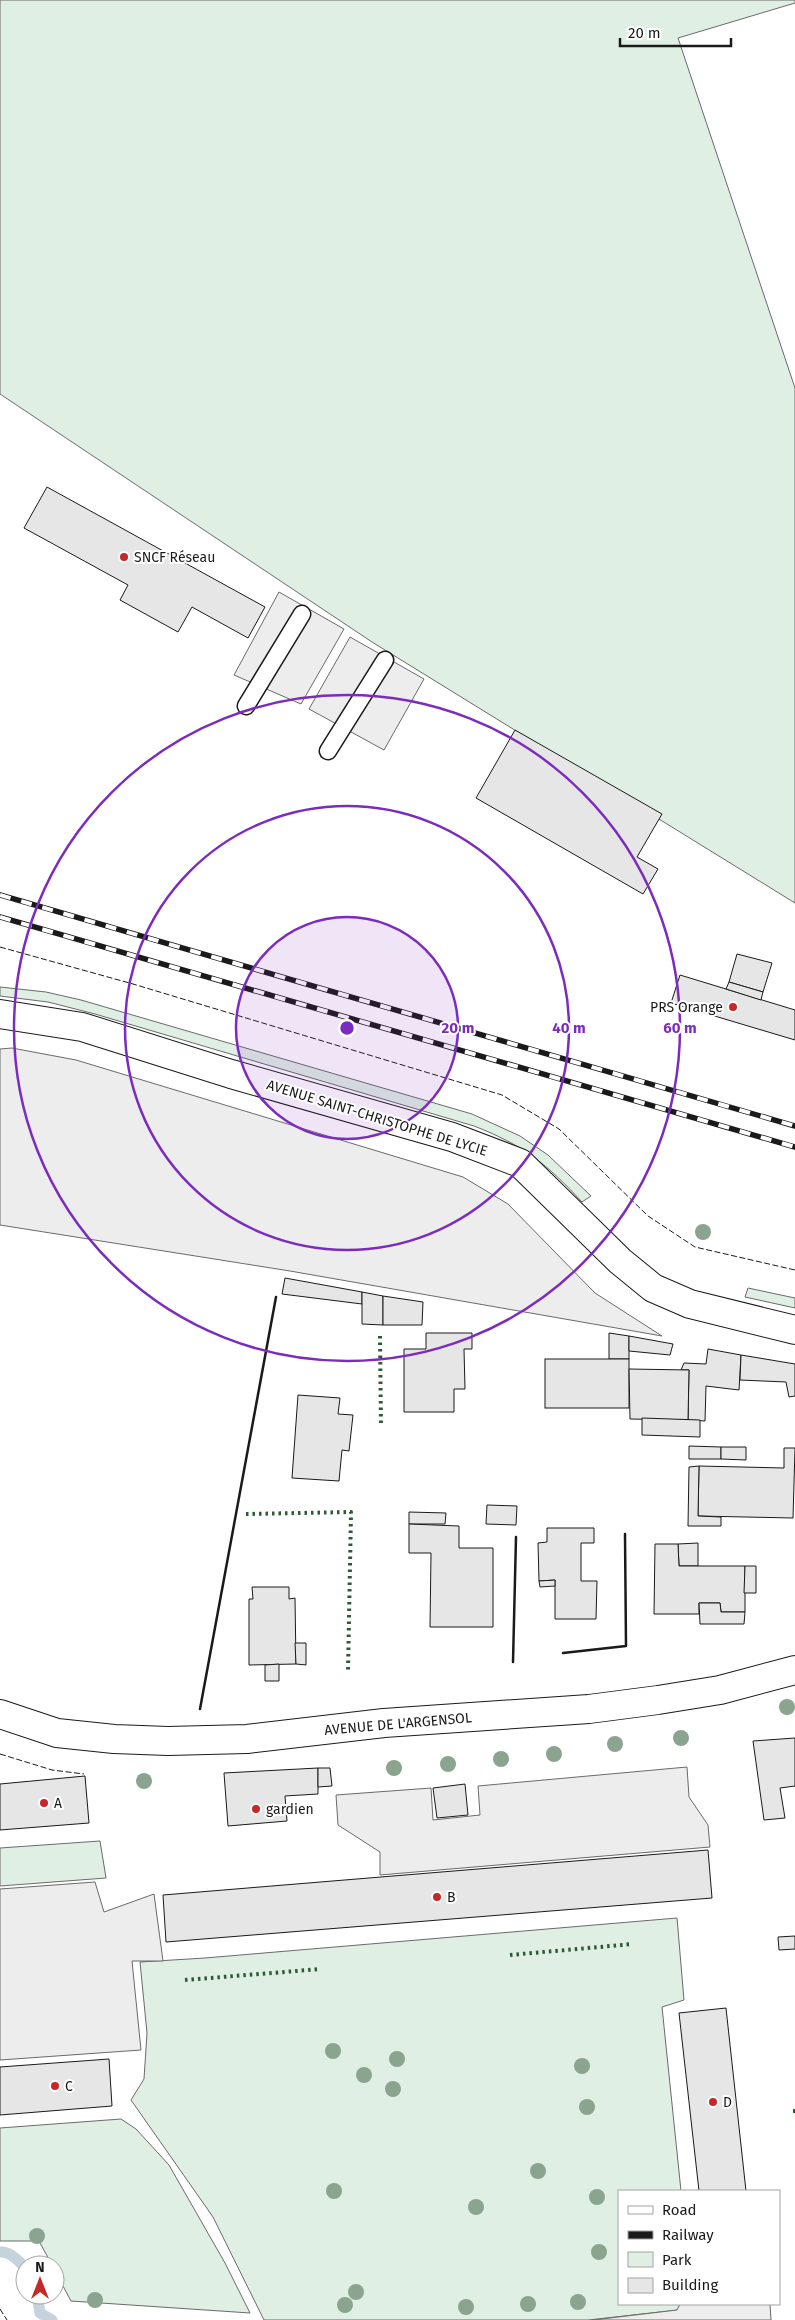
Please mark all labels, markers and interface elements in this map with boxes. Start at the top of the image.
scale bar [620,15,731,47]
text: 20 m [628,24,661,42]
place label: SNCF Réseau [134,549,215,566]
marker: SNCF Réseau [118,551,130,563]
place label: PRS Orange [650,999,723,1016]
marker: PRS Orange [727,1001,739,1013]
centre of rings [338,1019,356,1037]
text: 20 m [442,1019,474,1037]
text: 40 m [552,1019,586,1037]
text: 60 m [663,1019,697,1037]
street label: AVENUE SAINT-CHRISTOPHE DE LYCIE [265,1076,489,1160]
street label: AVENUE DE L'ARGENSOL [323,1709,473,1739]
place label: A [54,1795,62,1812]
marker: A [38,1797,50,1809]
place label: gardien [266,1801,314,1818]
marker: gardien [250,1803,262,1815]
place label: B [447,1889,456,1906]
marker: B [431,1891,443,1903]
place label: C [65,2078,73,2095]
marker: C [49,2080,61,2092]
place label: D [723,2094,732,2111]
marker: D [707,2096,719,2108]
legend [618,2190,780,2305]
text: Road [662,2201,697,2219]
text: Railway [662,2226,714,2244]
text: Park [662,2251,692,2269]
north arrow [15,2255,65,2305]
text: N [35,2259,45,2276]
text: Building [662,2276,718,2294]

